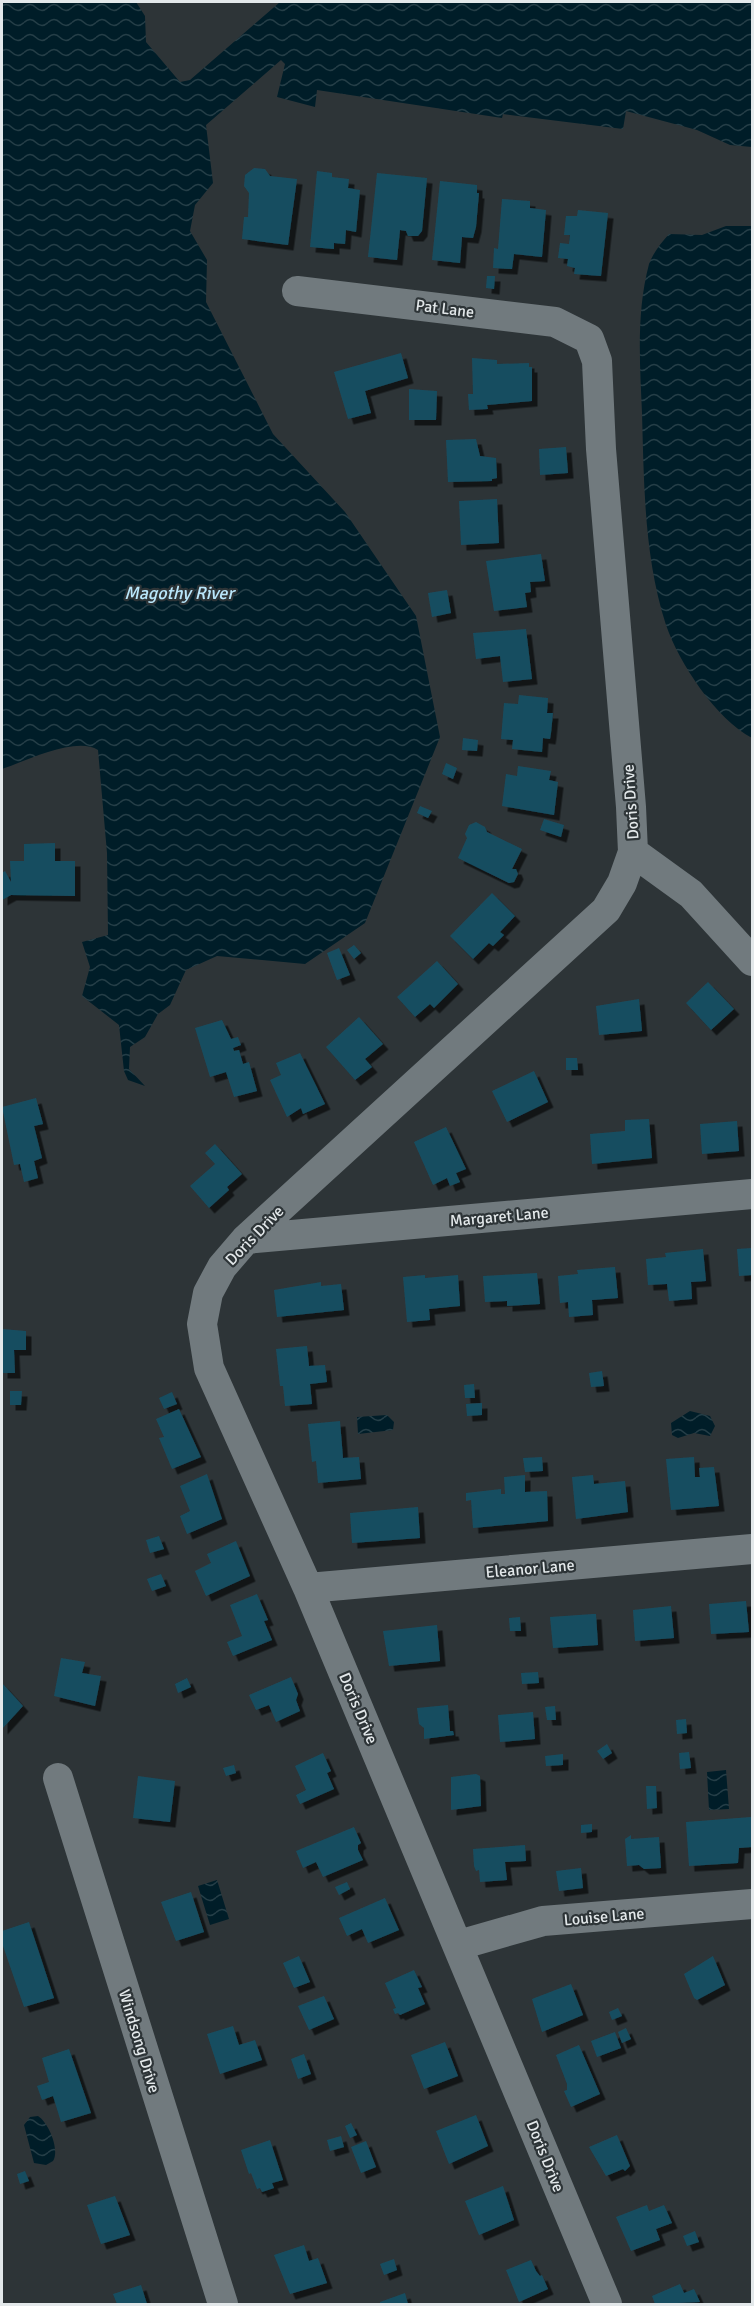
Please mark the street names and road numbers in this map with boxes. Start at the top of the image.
street label: Pat Lane [414,295,475,323]
street label: Doris Drive [618,764,644,840]
street label: Doris Drive [221,1202,288,1270]
street label: Margaret Lane [449,1203,549,1231]
street label: Eleanor Lane [485,1555,575,1583]
street label: Doris Drive [334,1670,382,1747]
street label: Louise Lane [563,1904,645,1930]
street label: Windsong Drive [114,1987,164,2095]
street label: Doris Drive [522,2118,568,2195]

